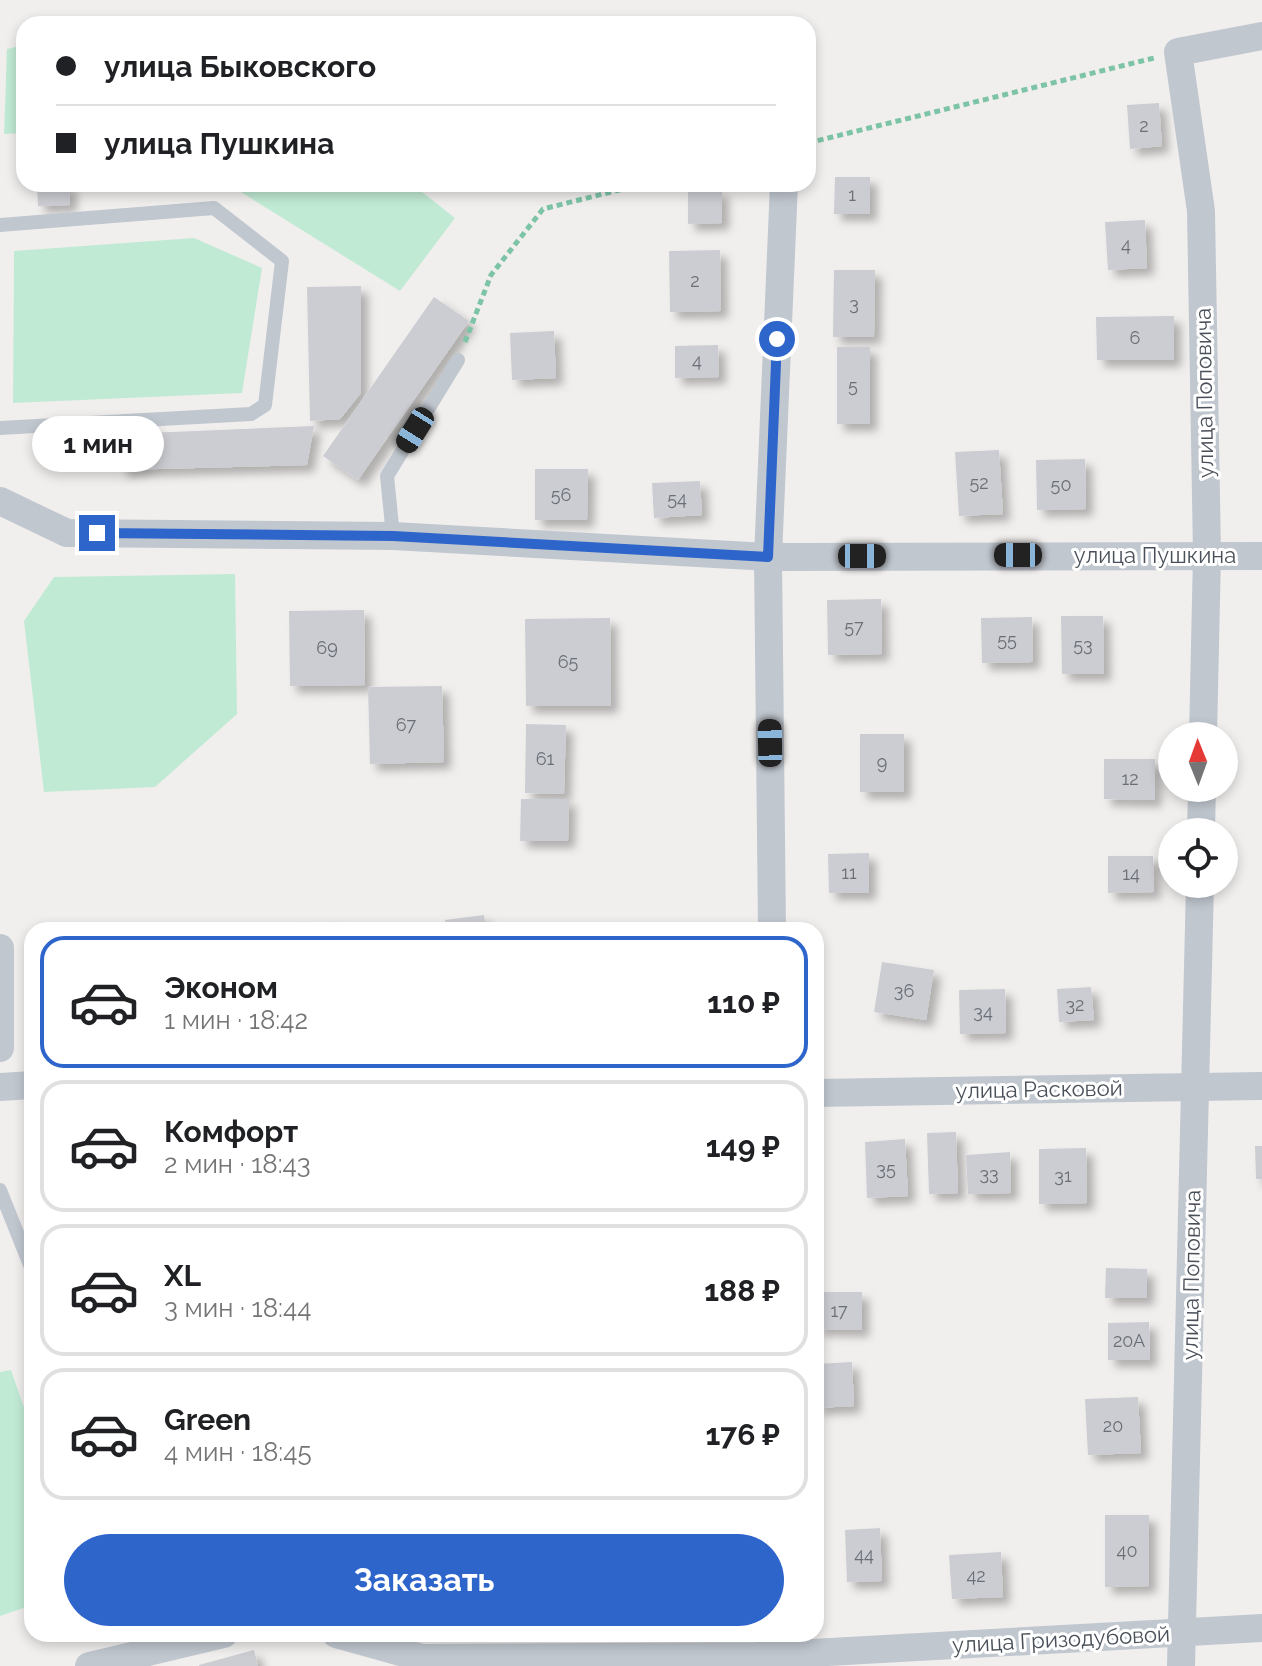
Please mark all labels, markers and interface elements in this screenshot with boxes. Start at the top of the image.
text: улица Быковского [104,49,376,84]
house number: 2 [1139,115,1149,136]
text: улица Пушкина [104,126,334,161]
house number: 1 [848,184,856,205]
house number: 4 [1121,234,1131,255]
house number: 2 [690,270,700,291]
house number: 3 [849,293,859,314]
street label: улица Поповича [1190,308,1218,478]
route start [759,321,795,357]
house number: 6 [1130,327,1141,348]
house number: 4 [692,350,702,371]
house number: 5 [848,375,858,396]
car [392,403,438,457]
callout: 1 мин [31,417,163,473]
text: 1 мин [63,429,133,459]
house number: 52 [969,472,989,493]
house number: 50 [1051,474,1071,495]
house number: 56 [551,484,571,505]
house number: 54 [667,488,687,509]
route end [79,515,115,551]
street label: улица Пушкина [1074,542,1236,568]
car [994,543,1042,567]
car [838,544,886,568]
house number: 57 [844,616,864,637]
house number: 55 [997,629,1017,650]
house number: 53 [1073,634,1093,655]
house number: 69 [316,637,338,658]
house number: 65 [558,651,579,672]
house number: 67 [396,714,417,735]
car [758,719,782,767]
north arrow [1158,722,1238,802]
map controls [1158,722,1238,898]
house number: 61 [536,748,555,769]
house number: 9 [877,752,887,773]
house number: 12 [1121,768,1139,789]
button: locate [1158,818,1238,898]
house number: 11 [841,862,857,883]
house number: 14 [1122,863,1140,884]
icon: car [68,966,140,1038]
text: Эконом [164,970,278,1005]
house number: 36 [894,980,914,1001]
text: 110 ₽ [707,985,780,1020]
house number: 32 [1066,994,1085,1015]
house number: 34 [973,1001,993,1022]
text: 1 мин · 18:42 [164,1005,308,1035]
street label: улица Расковой [955,1075,1123,1103]
icon: car [68,1110,140,1182]
text: Комфорт [164,1114,298,1149]
text: 149 ₽ [706,1129,780,1164]
text: 2 мин · 18:43 [164,1149,311,1179]
house number: 35 [876,1158,896,1179]
house number: 33 [979,1163,999,1184]
house number: 31 [1054,1165,1072,1186]
street label: улица Поповича [1177,1190,1205,1360]
icon: car [68,1254,140,1326]
text: XL [164,1258,201,1293]
text: 188 ₽ [704,1273,780,1308]
text: 3 мин · 18:44 [164,1293,311,1323]
house number: 17 [830,1300,848,1321]
house number: 20А [1113,1330,1145,1351]
icon: car [68,1398,140,1470]
text: Green [164,1402,251,1437]
house number: 20 [1103,1415,1123,1436]
text: 176 ₽ [706,1417,780,1452]
text: 4 мин · 18:45 [164,1437,312,1467]
button: Заказать [64,1534,784,1626]
house number: 40 [1117,1540,1137,1561]
house number: 44 [854,1544,874,1565]
house number: 42 [966,1565,986,1586]
street label: улица Гризодубовой [951,1620,1171,1658]

